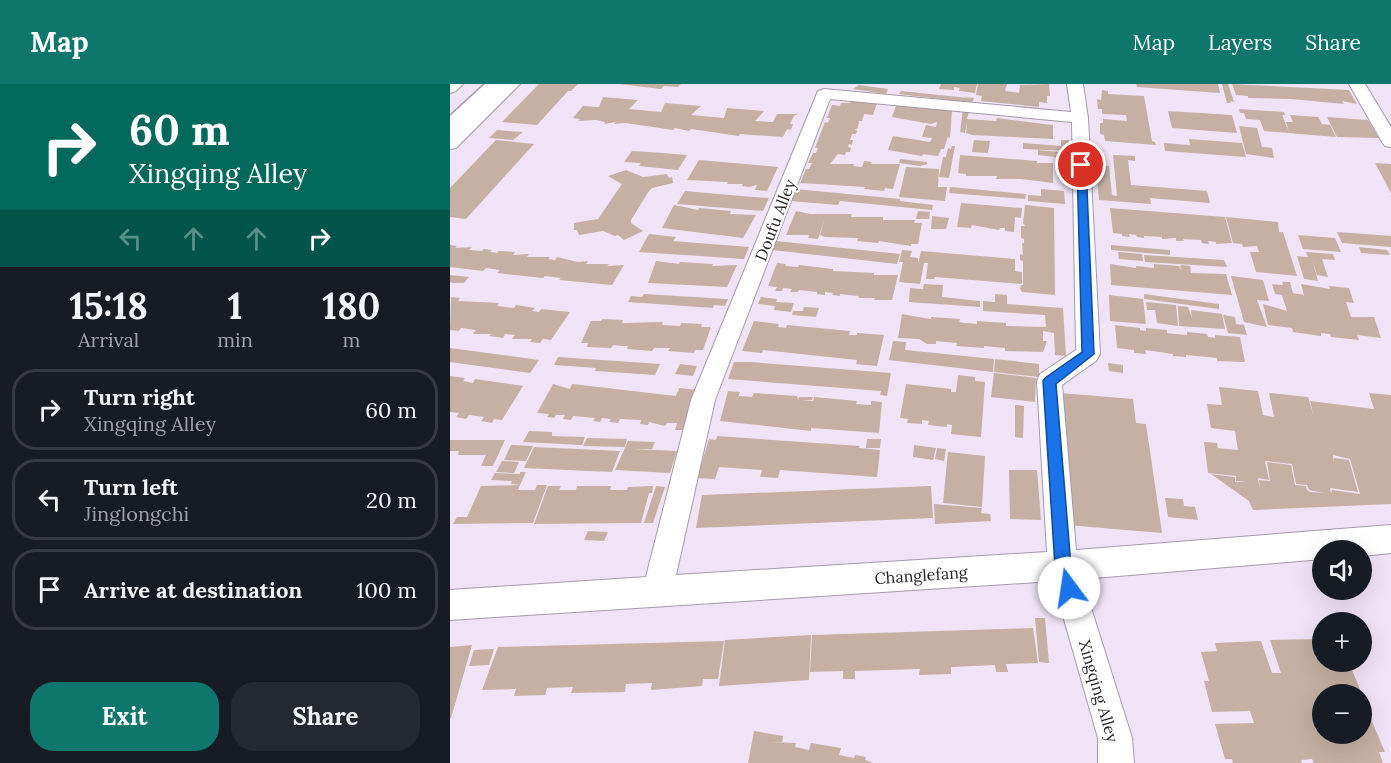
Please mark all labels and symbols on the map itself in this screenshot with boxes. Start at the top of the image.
pin [1055,139,1106,190]
street label: Doufu Alley [750,176,800,264]
position arrow [1037,556,1101,620]
street label: Changlefang [874,562,969,588]
street label: Xingqing Alley [1075,637,1123,745]

